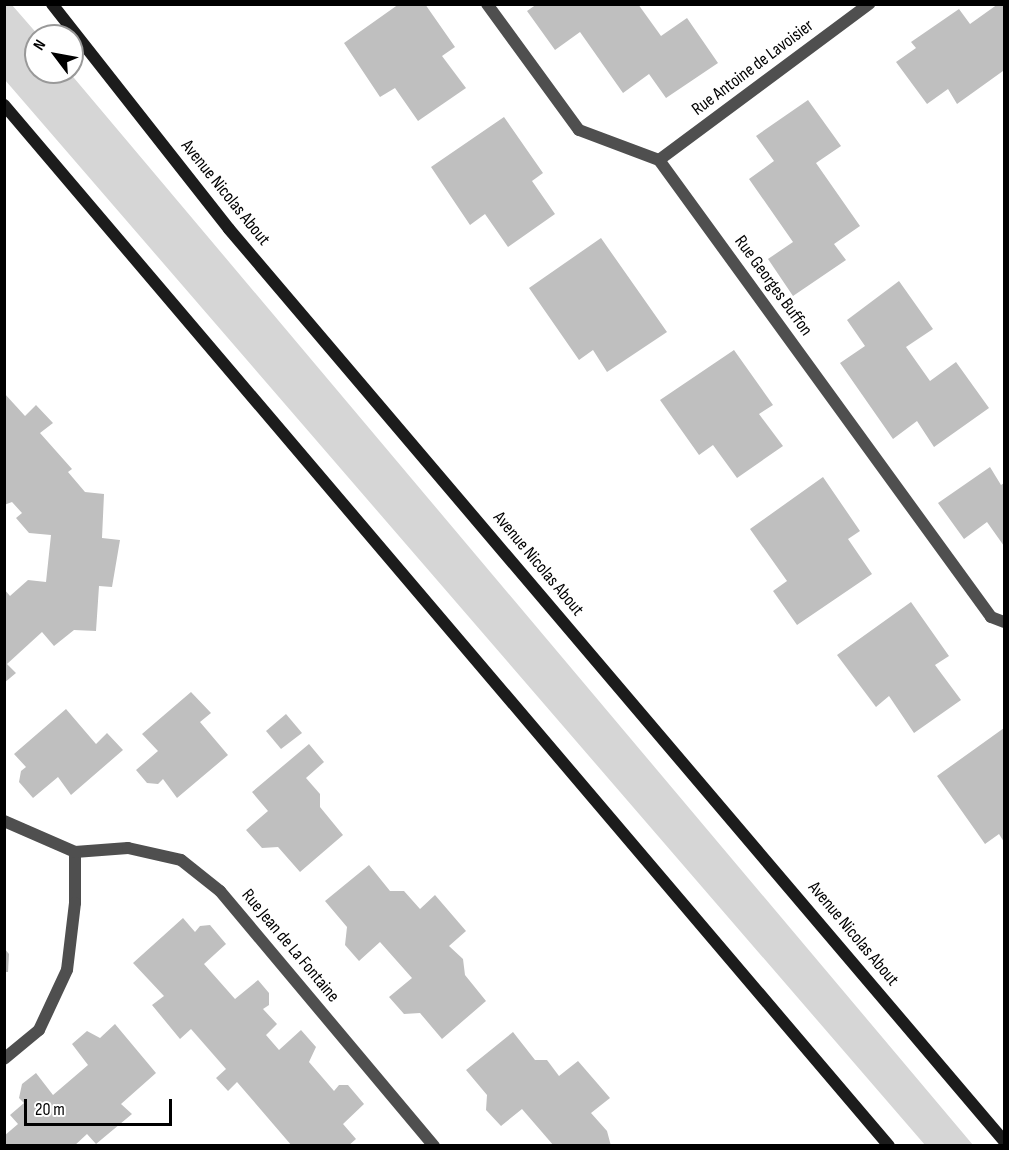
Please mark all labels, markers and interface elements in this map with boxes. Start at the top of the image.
street label: Rue Antoine de Lavoisier [688,15,818,121]
north arrow [24,24,84,84]
text: N [30,37,50,54]
street label: Avenue Nicolas About [176,136,274,250]
street label: Rue Georges Buffon [729,232,817,340]
street label: Avenue Nicolas About [488,507,588,621]
street label: Avenue Nicolas About [803,877,903,991]
street label: Rue Jean de La Fontaine [236,885,344,1007]
scale bar [27,1087,176,1125]
text: 20 m [35,1099,65,1120]

